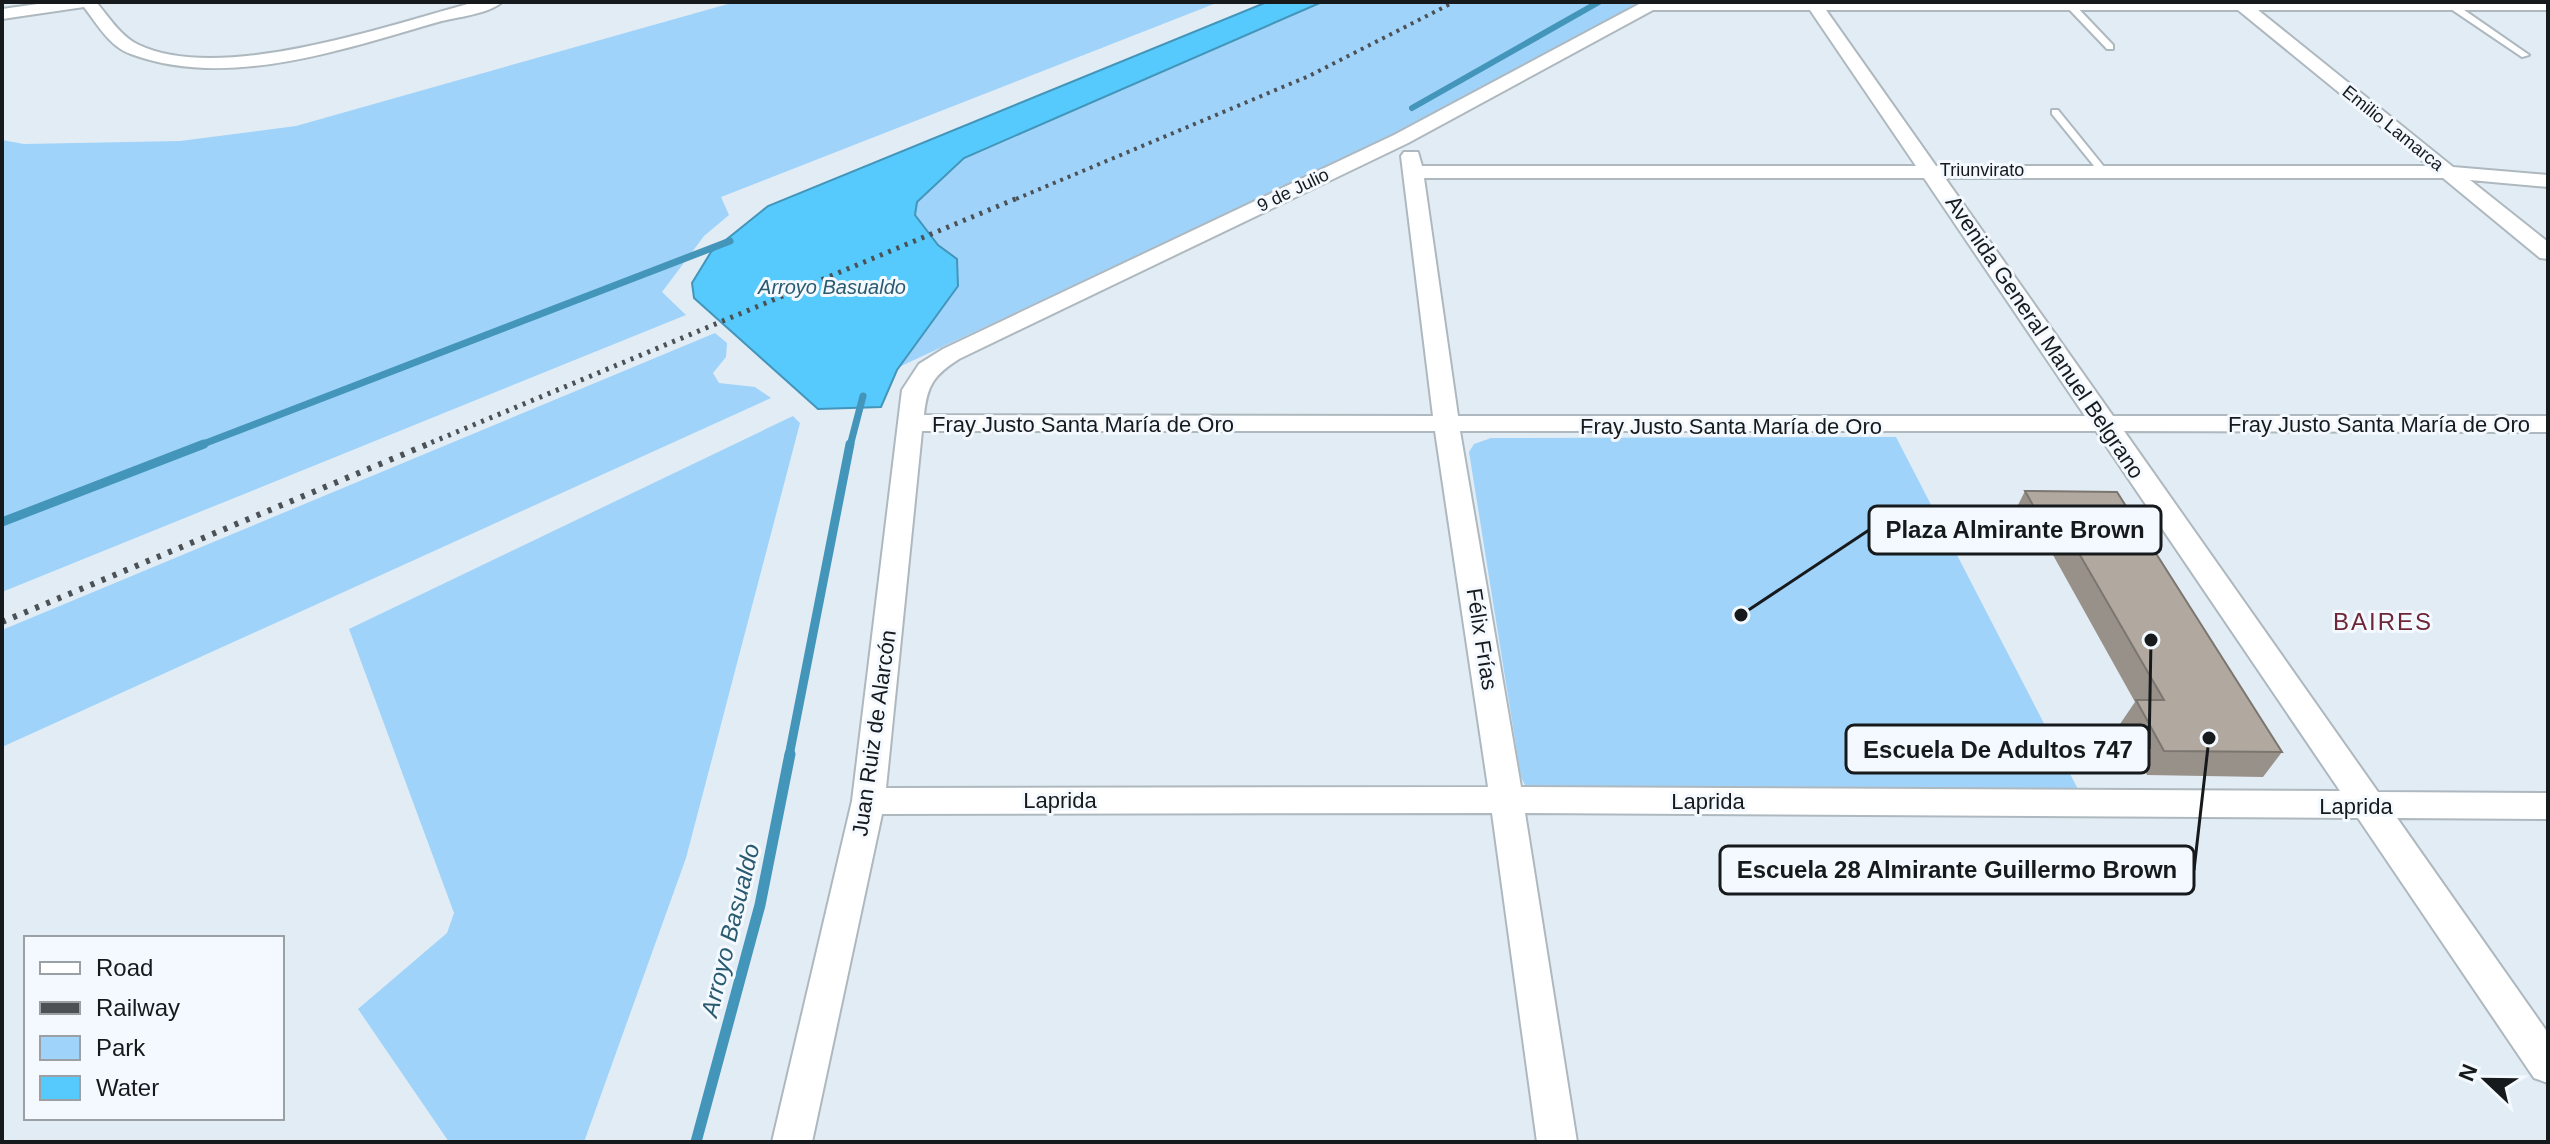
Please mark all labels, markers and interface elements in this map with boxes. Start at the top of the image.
street label: Emilio Lamarca [2339,81,2448,175]
street label: Triunvirato [1940,160,2024,180]
street label: 9 de Julio [1254,164,1332,216]
street label: Avenida General Manuel Belgrano [1941,191,2149,483]
water label: Arroyo Basualdo [757,276,906,298]
street label: Fray Justo Santa María de Oro [932,412,1234,437]
street label: Fray Justo Santa María de Oro [2228,412,2530,437]
street label: Fray Justo Santa María de Oro [1580,414,1882,439]
callout: Plaza Almirante Brown [1869,506,2161,554]
text: Plaza Almirante Brown [1885,516,2145,543]
street label: Félix Frías [1462,586,1502,692]
district label: BAIRES [2333,608,2433,635]
street label: Juan Ruiz de Alarcón [847,628,901,838]
callout: Escuela De Adultos 747 [1846,725,2149,773]
text: Escuela De Adultos 747 [1863,736,2133,763]
street label: Laprida [1023,788,1097,813]
street label: Laprida [1671,789,1745,814]
street label: Laprida [2319,794,2393,819]
water label: Arroyo Basualdo [695,841,765,1021]
callout: Escuela 28 Almirante Guillermo Brown [1720,846,2194,894]
text: Escuela 28 Almirante Guillermo Brown [1737,856,2177,883]
legend [24,936,284,1120]
text: Road [96,954,153,981]
text: Railway [96,994,180,1021]
text: Park [96,1034,146,1061]
north arrow [2446,1040,2526,1120]
text: N [2453,1061,2482,1085]
text: Water [96,1074,159,1101]

